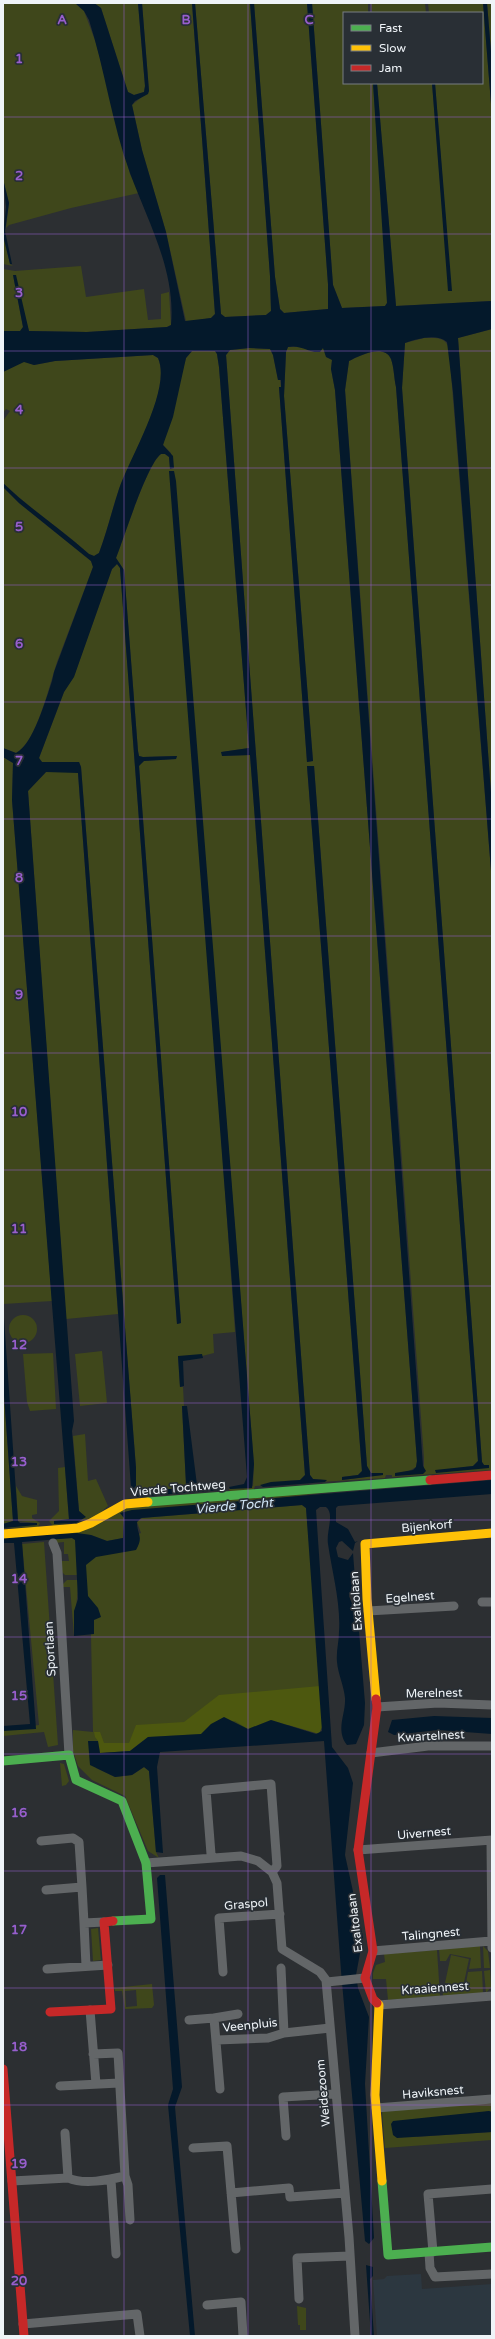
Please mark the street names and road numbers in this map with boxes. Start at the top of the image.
street label: Vierde Tochtweg [130,1477,226,1499]
street label: Bijenkorf [401,1517,454,1535]
street label: Exaltolaan [347,1571,365,1631]
street label: Egelnest [385,1588,435,1606]
street label: Sportlaan [42,1621,58,1677]
street label: Merelnest [405,1685,463,1700]
street label: Kwartelnest [397,1727,465,1745]
street label: Uivernest [397,1824,452,1842]
street label: Exaltolaan [344,1893,366,1953]
street label: Graspol [223,1895,269,1913]
street label: Talingnest [401,1924,461,1944]
street label: Kraaiennest [401,1979,470,1997]
street label: Veenpluis [222,2015,278,2035]
street label: Weidezoom [313,2059,333,2127]
street label: Haviksnest [402,2082,465,2102]

